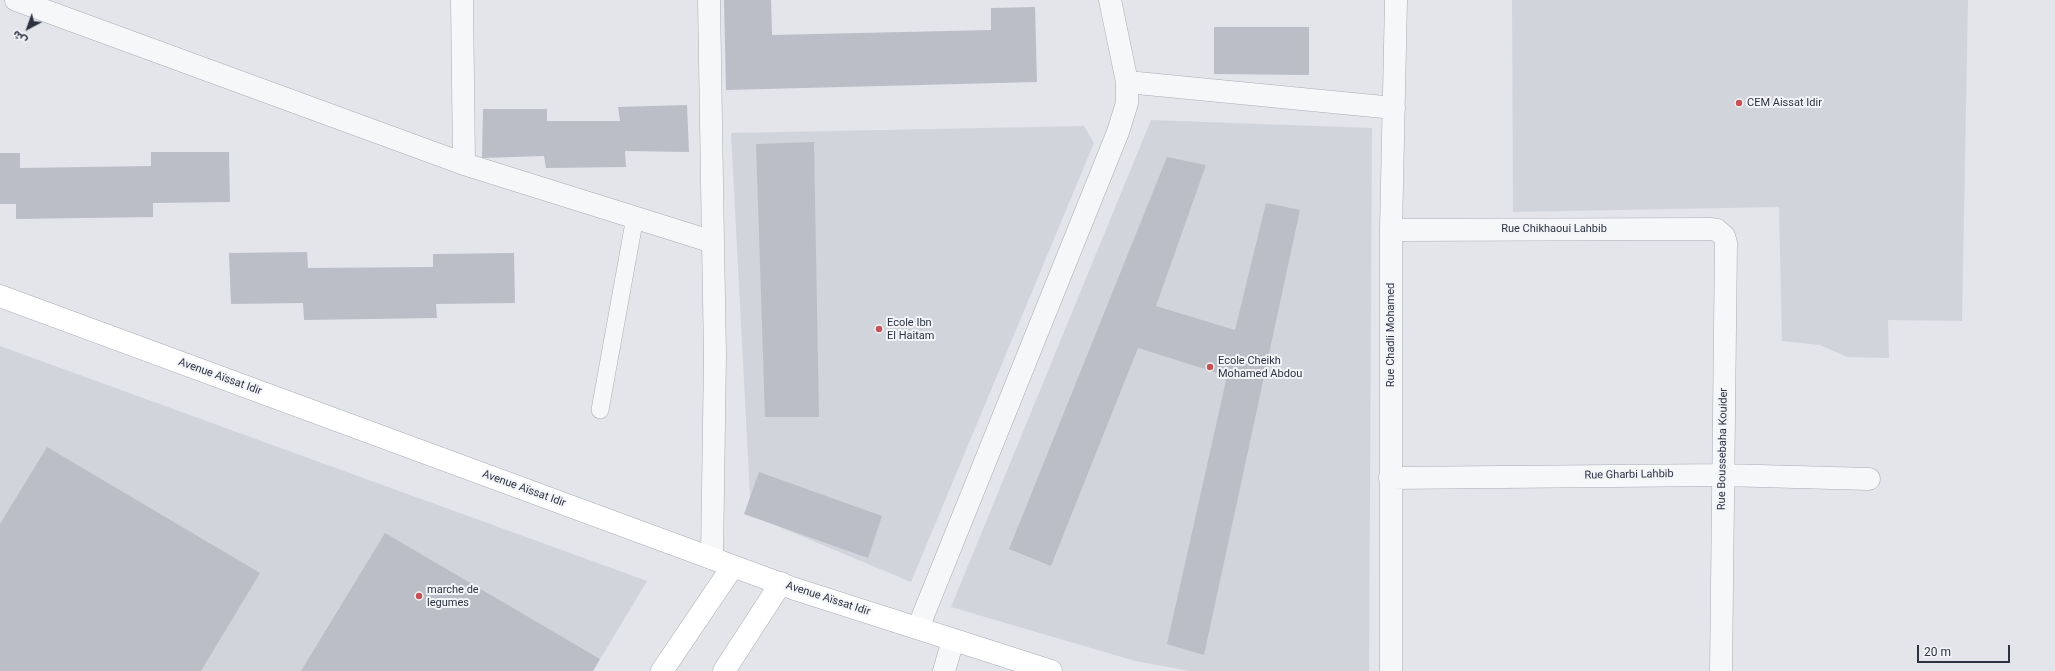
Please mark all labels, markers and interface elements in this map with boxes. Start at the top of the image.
north arrow [8,8,48,48]
text: ش [10,28,30,47]
place label: CEM Aissat Idir [1747,96,1822,110]
marker: CEM Aissat Idir [1734,98,1744,108]
street label: Rue Chikhaoui Lahbib [1501,222,1607,236]
street label: Rue Chadli Mohamed [1384,283,1398,387]
place label: Ecole Ibn El Haitam [887,316,934,342]
marker: Ecole Ibn El Haitam [874,324,884,334]
place label: Ecole Cheikh Mohamed Abdou [1218,354,1302,380]
street label: Avenue Aïssat Idir [176,356,264,398]
marker: Ecole Cheikh Mohamed Abdou [1205,362,1215,372]
street label: Rue Boussebaha Kouider [1715,388,1731,510]
street label: Avenue Aïssat Idir [480,468,568,510]
street label: Rue Gharbi Lahbib [1584,468,1674,482]
street label: Avenue Aïssat Idir [784,579,872,619]
place label: marche de legumes [427,583,479,609]
marker: marche de legumes [414,591,424,601]
scale bar [1919,637,2012,663]
text: 20 m [1924,645,1951,659]

